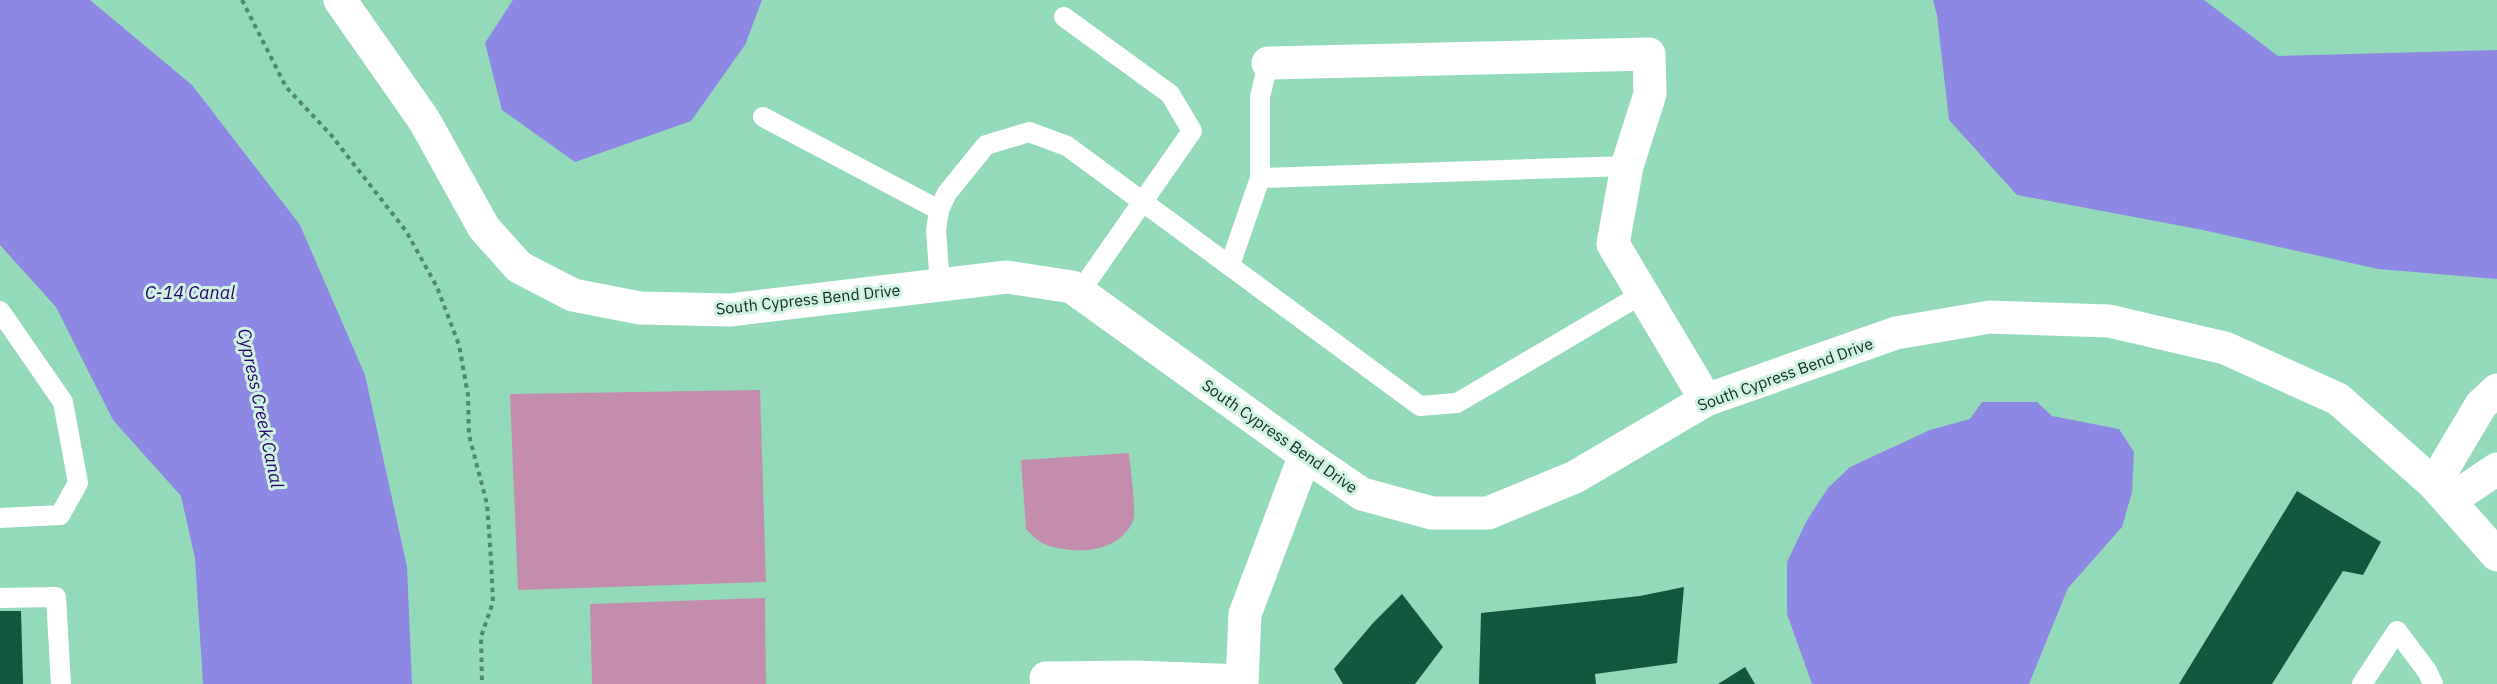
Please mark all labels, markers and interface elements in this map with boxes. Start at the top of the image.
street label: South Cypress Bend Drive [715,279,901,319]
water label: C-14 Canal [145,281,235,304]
water label: Cypress Creek Canal [233,326,289,490]
street label: South Cypress Bend Drive [1694,333,1876,415]
street label: South Cypress Bend Drive [1198,375,1362,497]

